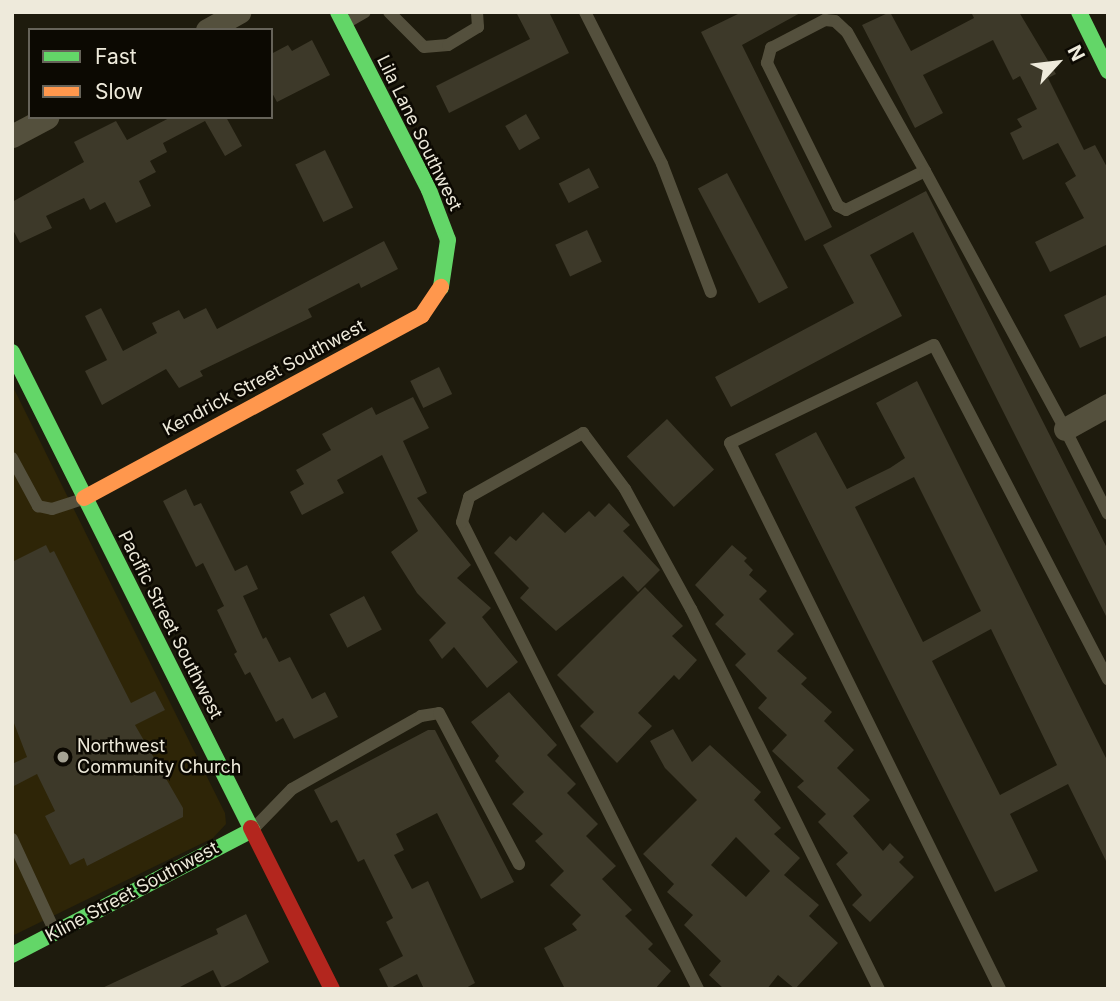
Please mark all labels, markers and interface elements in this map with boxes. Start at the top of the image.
legend [28,28,273,119]
north arrow [1022,28,1092,98]
text: N [1063,42,1090,65]
text: Fast [95,44,137,69]
street label: Lila Lane Southwest [372,52,466,214]
text: Slow [95,79,143,104]
street label: Kendrick Street Southwest [159,315,369,441]
street label: Pacific Street Southwest [113,527,227,723]
place label: Northwest Community Church [77,736,241,778]
marker: Northwest Community Church [55,749,71,765]
street label: Kline Street Southwest [42,837,222,947]

